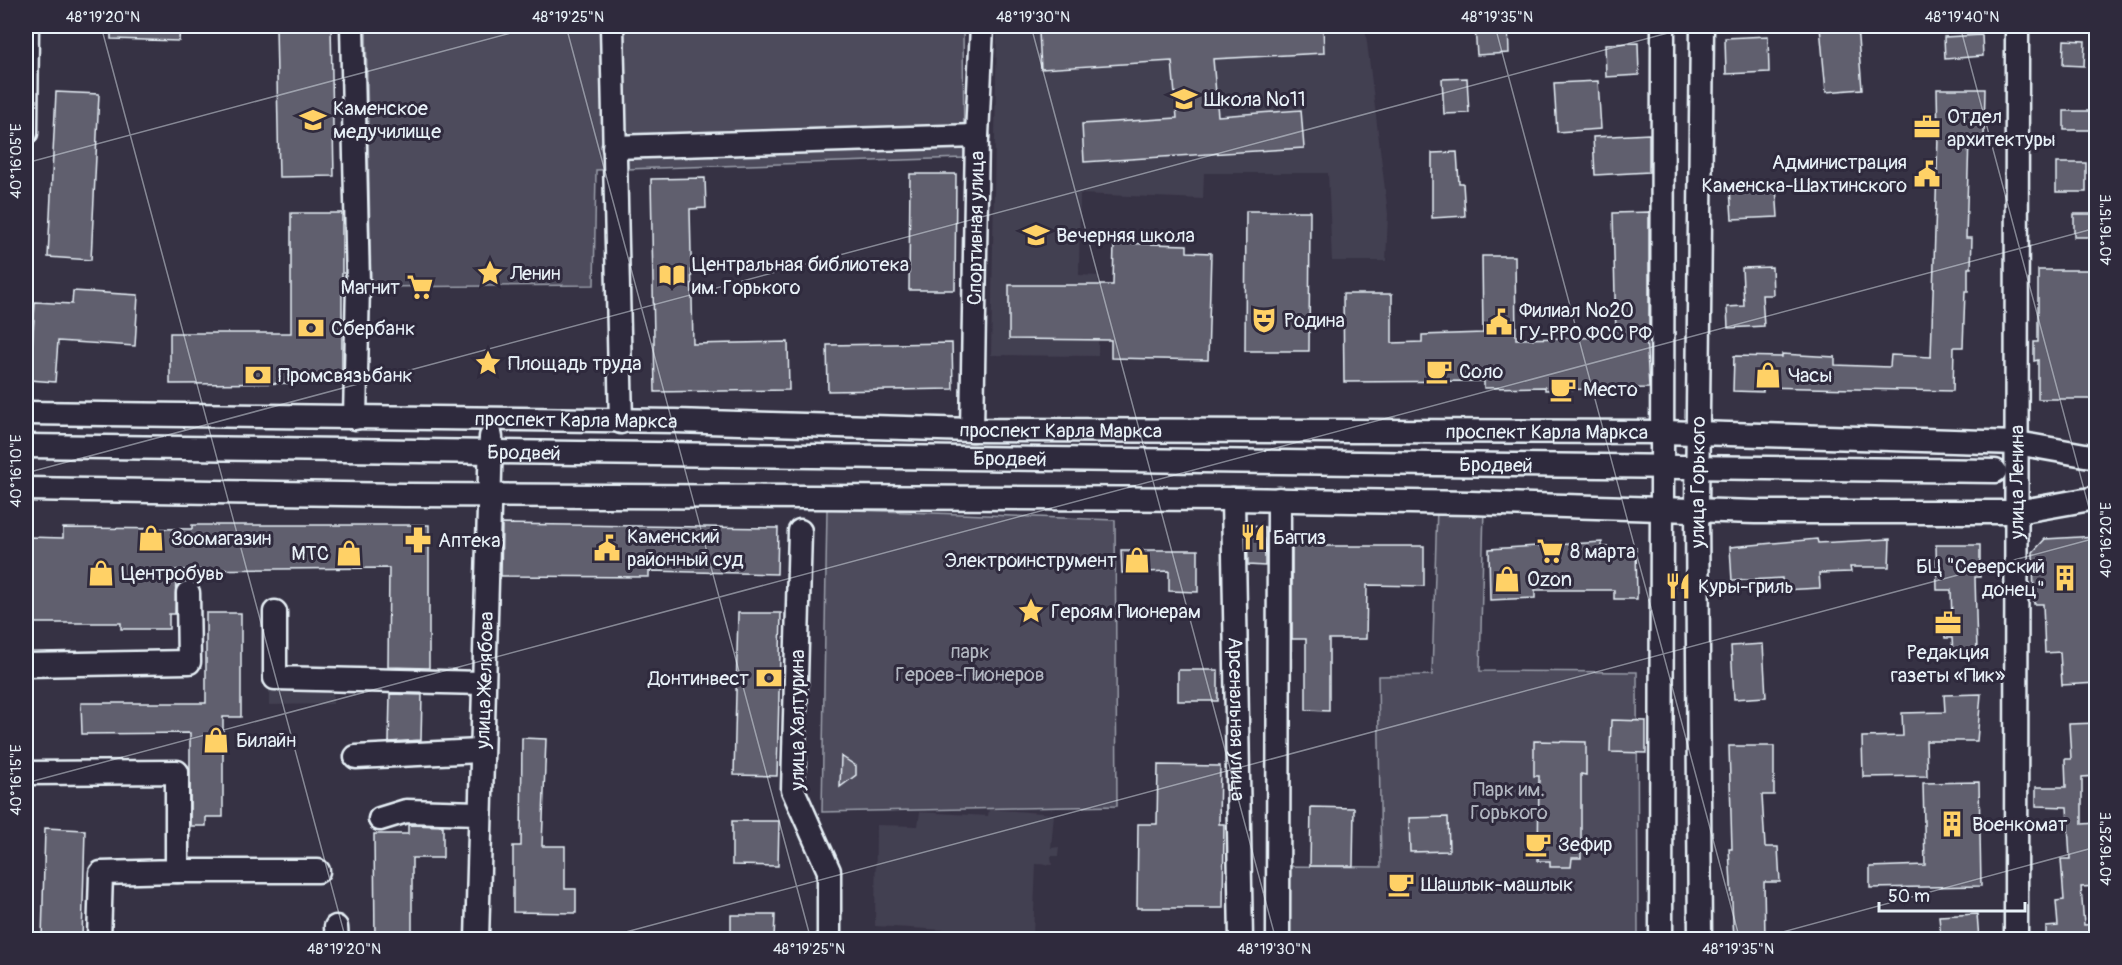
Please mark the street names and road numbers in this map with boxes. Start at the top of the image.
street label: Спортивная улица [962,151,990,305]
street label: проспект Карла Маркса [474,407,677,434]
street label: улица Горького [1685,416,1711,549]
street label: проспект Карла Маркса [959,418,1162,444]
street label: проспект Карла Маркса [1445,419,1648,445]
street label: улица Ленина [2004,425,2030,540]
street label: Бродвей [487,440,561,466]
street label: Бродвей [973,446,1047,472]
street label: Бродвей [1459,452,1533,478]
street label: улица Желябова [470,611,499,750]
street label: Арсенальная улица [1223,637,1250,801]
street label: улица Халтурина [785,650,810,791]

